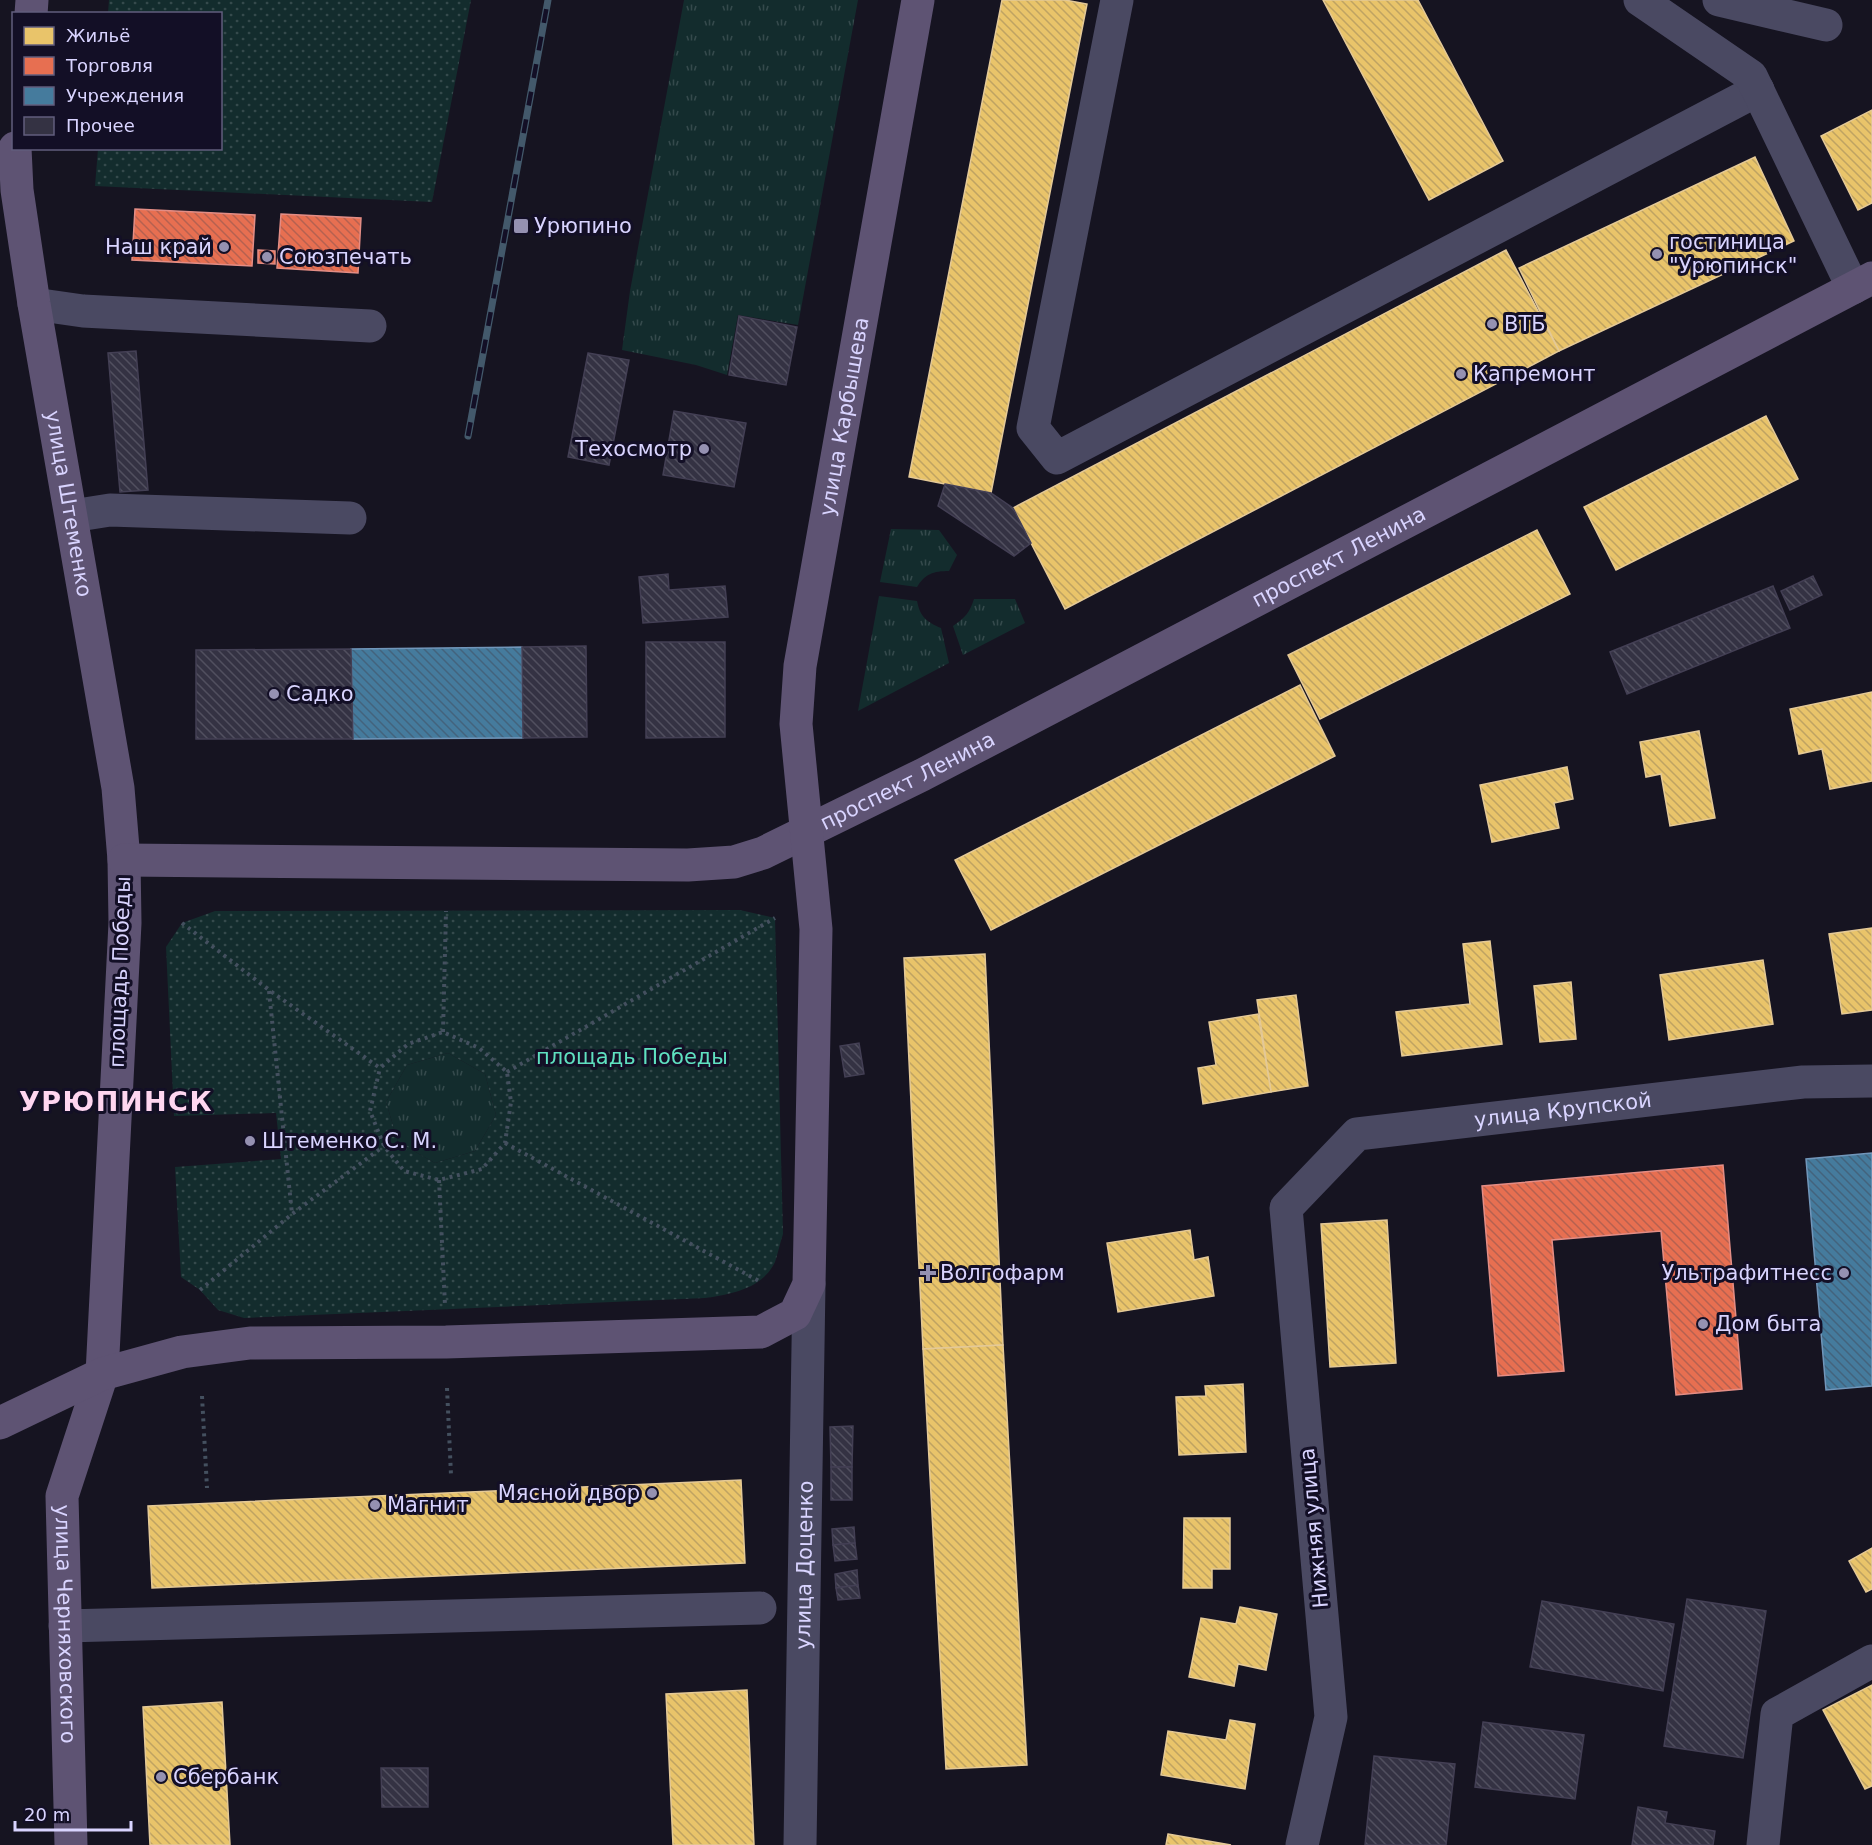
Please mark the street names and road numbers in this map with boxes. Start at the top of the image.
street label: улица Карбышева [815,315,874,518]
street label: улица Штеменко [41,409,97,599]
street label: проспект Ленина [1248,502,1430,612]
street label: проспект Ленина [816,727,999,835]
street label: площадь Победы [105,876,135,1068]
street label: улица Крупской [1473,1088,1653,1132]
street label: Нижняя улица [1295,1447,1333,1609]
street label: улица Доценко [791,1480,818,1650]
street label: улица Черняховского [50,1504,80,1744]

